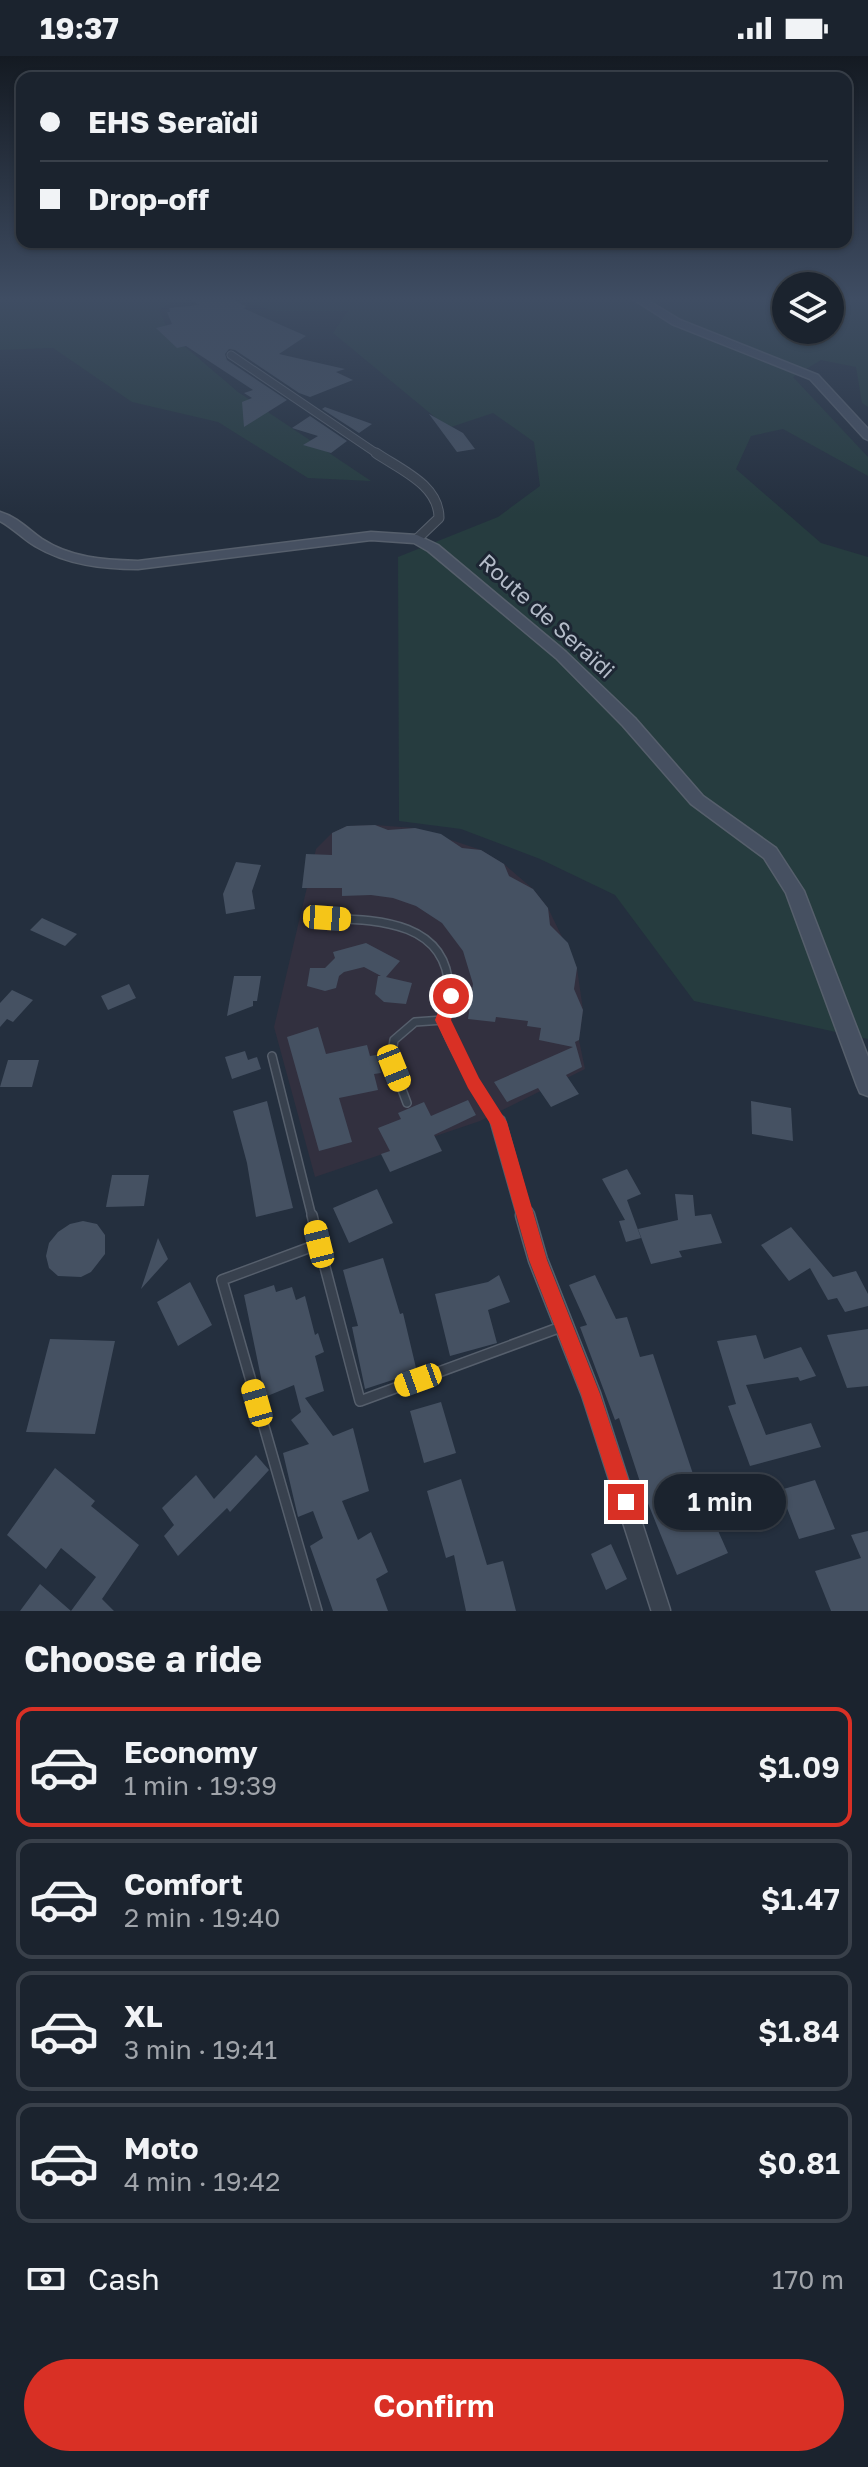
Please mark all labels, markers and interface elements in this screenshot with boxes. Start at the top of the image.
text: 19:37 [40,10,119,46]
text: EHS Seraïdi [88,104,258,140]
text: Drop-off [88,181,209,217]
map controls [772,272,844,344]
button: layers [772,272,844,344]
street label: Route de Seraïdi [474,548,621,684]
car [302,904,352,932]
route start [433,978,469,1014]
car [374,1041,414,1095]
car [302,1218,336,1270]
car [391,1361,445,1399]
car [239,1377,275,1429]
callout: 1 min [654,1474,786,1530]
route end [608,1484,644,1520]
text: 1 min [687,1486,753,1517]
text: Choose a ride [24,1637,262,1680]
icon: car [28,1731,100,1803]
text: Economy [124,1734,258,1770]
text: $1.09 [758,1749,840,1785]
text: 1 min · 19:39 [124,1770,277,1801]
icon: car [28,1863,100,1935]
text: Comfort [124,1866,243,1902]
text: $1.47 [761,1881,840,1917]
text: 2 min · 19:40 [124,1902,280,1933]
icon: car [28,1995,100,2067]
text: XL [124,1998,163,2034]
text: $1.84 [758,2013,840,2049]
text: 3 min · 19:41 [124,2034,277,2065]
icon: car [28,2127,100,2199]
text: Moto [124,2130,199,2166]
text: $0.81 [758,2145,840,2181]
text: 4 min · 19:42 [124,2166,280,2197]
icon: cash [24,2257,68,2301]
text: Cash [88,2261,160,2297]
text: 170 m [772,2264,844,2295]
button: Confirm [24,2359,844,2451]

